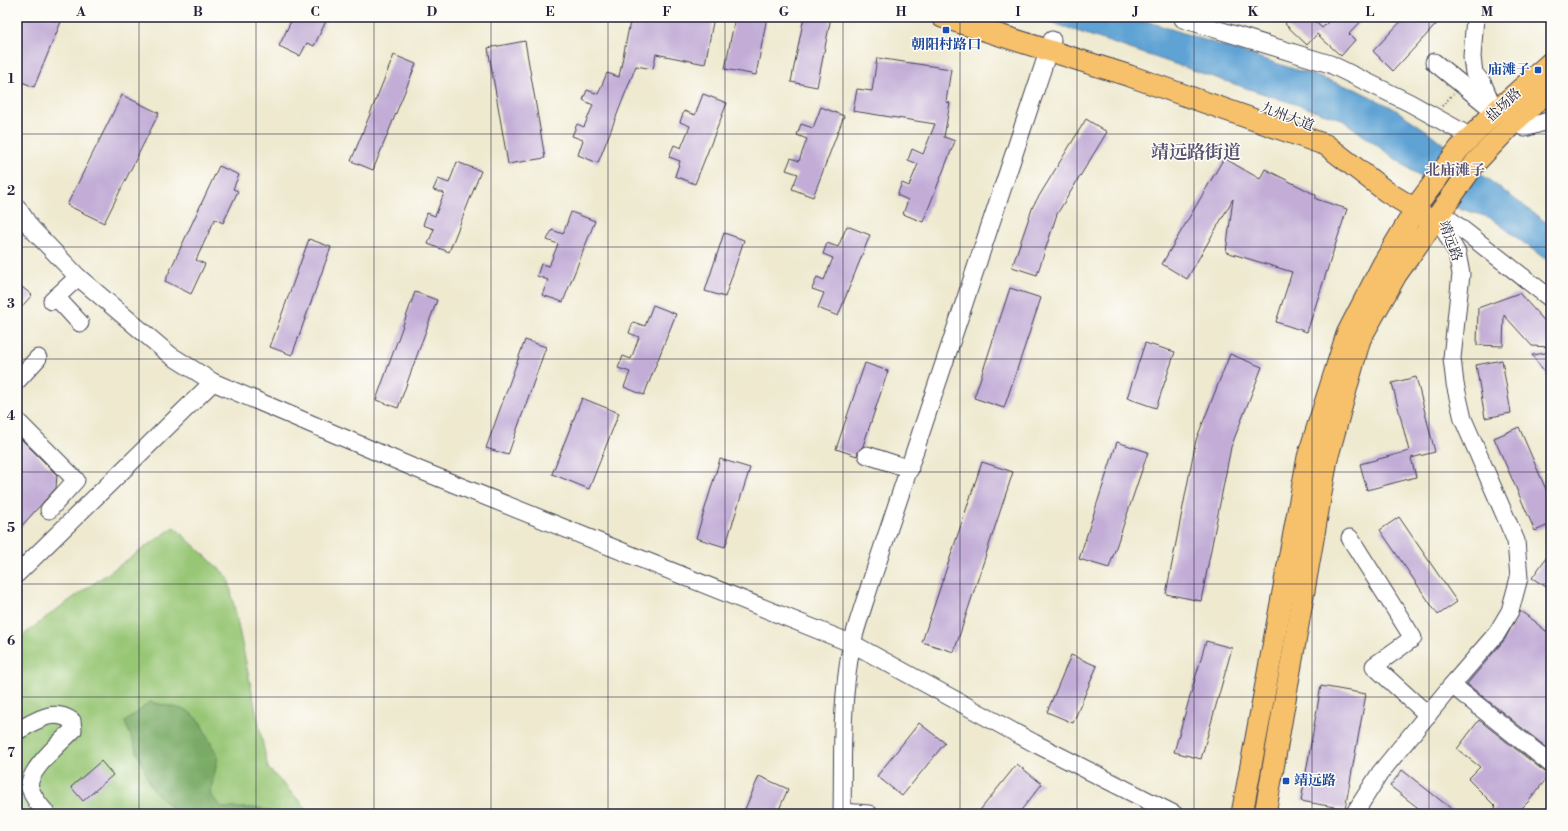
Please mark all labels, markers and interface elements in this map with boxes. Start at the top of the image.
text: A [75,4,86,20]
text: B [193,4,203,20]
text: C [310,4,320,20]
text: D [427,4,437,20]
text: E [545,4,555,20]
text: F [662,4,672,20]
text: G [779,4,790,20]
text: H [896,4,907,20]
text: I [1015,4,1021,20]
text: J [1131,4,1139,20]
text: K [1248,4,1259,20]
text: L [1366,4,1375,20]
text: M [1481,4,1493,20]
marker: 朝阳村路口 [941,25,951,35]
place label: 朝阳村路口 [911,36,981,54]
place label: 庙滩子 [1488,61,1530,79]
marker: 庙滩子 [1533,65,1543,75]
text: 1 [8,71,15,87]
street label: 盐场路 [1483,84,1525,126]
street label: 九州大道 [1258,99,1316,135]
district label: 靖远路街道 [1151,141,1241,164]
district label: 北庙滩子 [1425,161,1485,180]
text: 2 [7,183,15,199]
street label: 靖远路 [1434,218,1466,264]
text: 3 [7,296,15,312]
text: 4 [7,408,16,424]
text: 5 [7,520,15,536]
text: 6 [7,633,15,649]
text: 7 [7,745,15,761]
place label: 靖远路 [1294,772,1336,790]
marker: 靖远路 [1281,776,1291,786]

